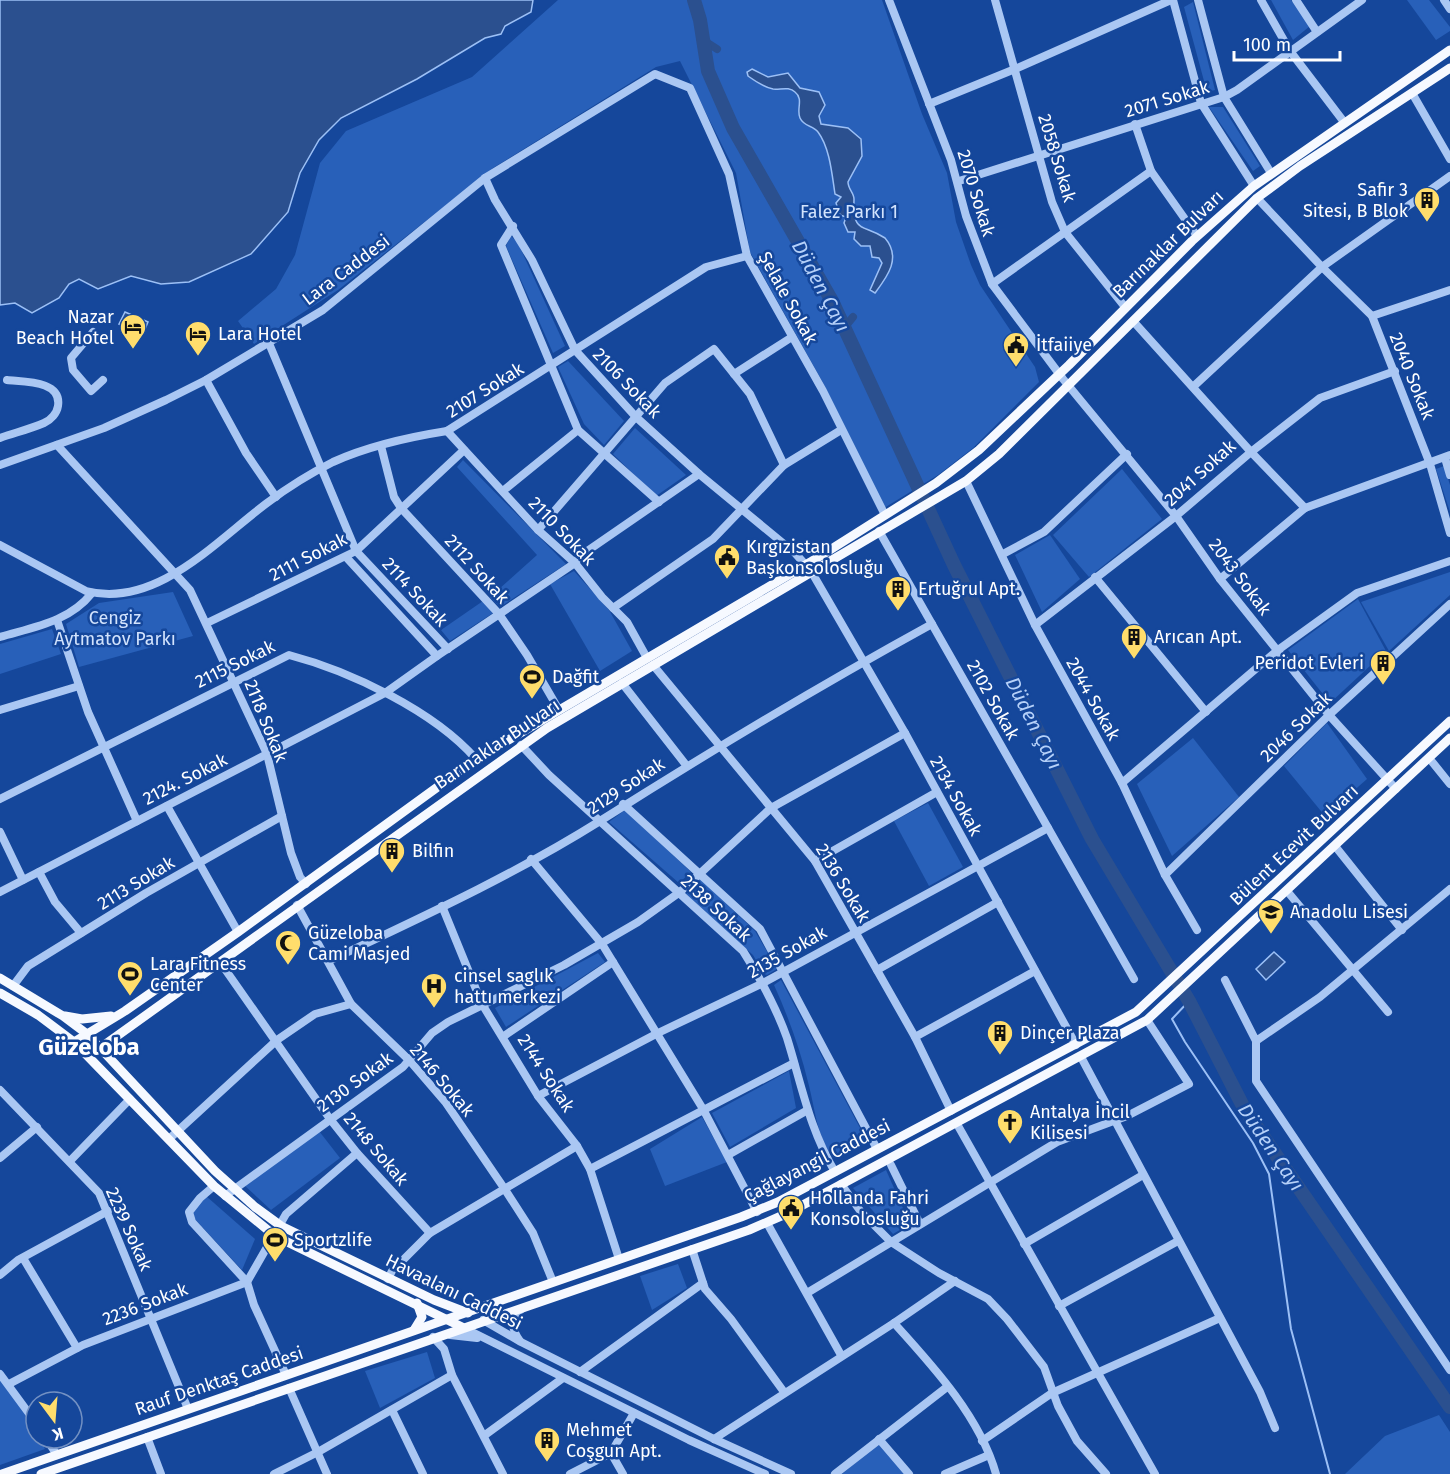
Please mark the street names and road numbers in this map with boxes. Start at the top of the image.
street label: 2071 Sokak [1122,76,1213,122]
street label: 2058 Sokak [1033,111,1081,205]
street label: 2070 Sokak [952,147,1000,240]
street label: Barınaklar Bulvarı [1108,185,1228,303]
street label: Lara Caddesi [298,230,394,310]
street label: Şelale Sokak [754,248,823,349]
street label: 2040 Sokak [1385,329,1440,423]
street label: 2106 Sokak [588,343,666,423]
street label: 2107 Sokak [442,357,528,422]
street label: 2041 Sokak [1160,435,1241,511]
street label: 2110 Sokak [524,492,601,570]
street label: 2111 Sokak [265,528,351,586]
street label: 2112 Sokak [440,530,514,609]
street label: 2043 Sokak [1204,534,1276,620]
street label: 2114 Sokak [377,553,453,632]
street label: 2115 Sokak [192,635,279,693]
street label: 2044 Sokak [1061,654,1125,745]
street label: 2102 Sokak [962,656,1024,745]
street label: 2118 Sokak [240,677,293,766]
street label: 2046 Sokak [1256,687,1337,767]
street label: Barınaklar Bulvarı [430,694,564,794]
street label: 2124. Sokak [139,748,232,810]
street label: 2134 Sokak [925,752,987,840]
street label: 2129 Sokak [583,753,669,819]
street label: Bülent Ecevit Bulvarı [1225,780,1363,910]
street label: 2136 Sokak [811,840,875,927]
street label: 2113 Sokak [94,851,179,915]
street label: 2138 Sokak [676,870,756,947]
street label: 2135 Sokak [743,921,831,983]
street label: 2144 Sokak [513,1030,580,1117]
street label: 2146 Sokak [405,1039,479,1122]
street label: 2130 Sokak [313,1047,398,1117]
street label: 2148 Sokak [339,1108,413,1191]
street label: Çağlayangil Caddesi [740,1115,894,1207]
street label: 2239 Sokak [101,1184,157,1275]
street label: Havaalanı Caddesi [382,1249,526,1335]
street label: 2236 Sokak [99,1277,191,1330]
street label: Rauf Denktaş Caddesi [132,1342,306,1420]

